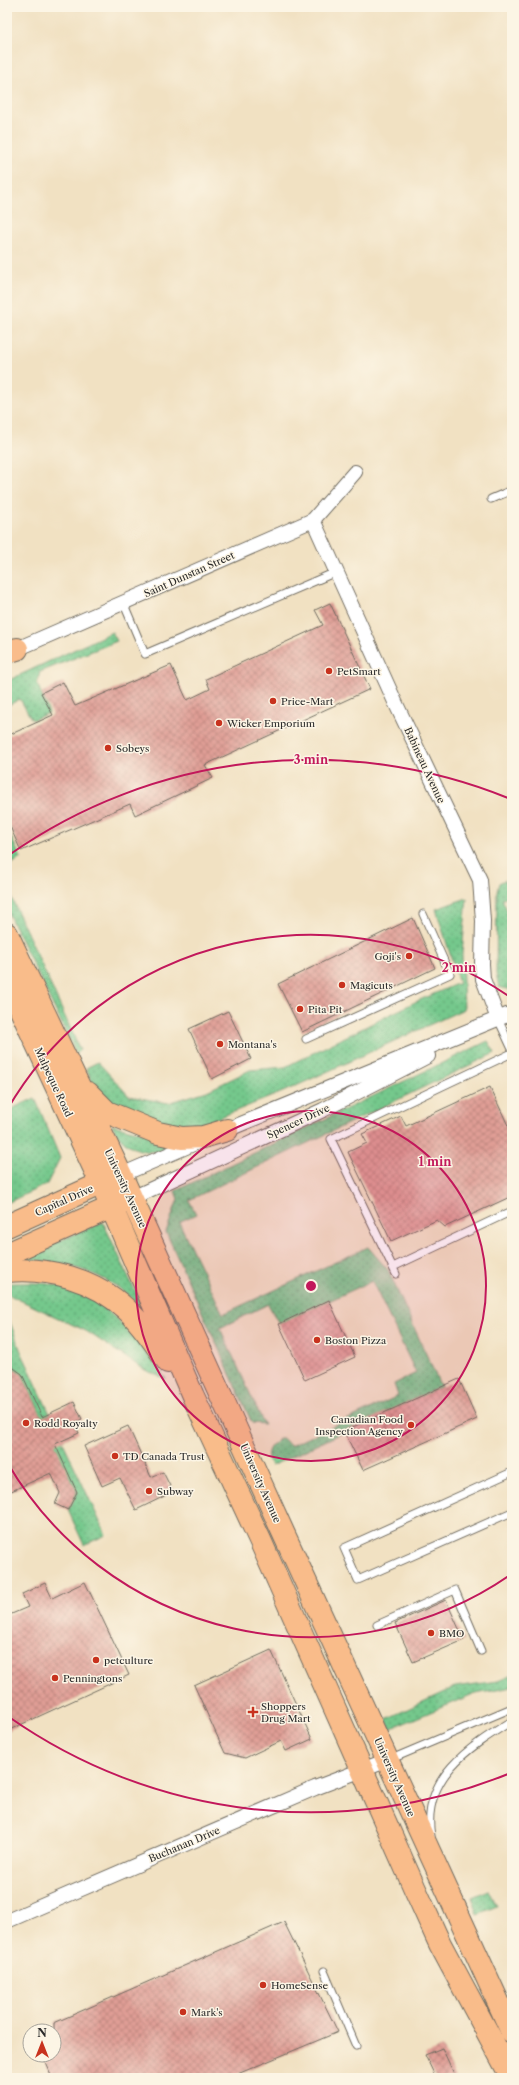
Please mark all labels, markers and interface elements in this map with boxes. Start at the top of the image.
street label: Saint Dunstan Street [142,548,237,600]
place label: PetSmart [337,665,381,678]
marker: PetSmart [324,666,334,676]
place label: Price-Mart [281,695,334,708]
marker: Price-Mart [268,696,278,706]
place label: Wicker Emporium [226,717,316,730]
marker: Wicker Emporium [214,718,224,728]
street label: Babineau Avenue [401,725,448,806]
place label: Sobeys [116,742,149,755]
marker: Sobeys [103,743,113,753]
text: 3 min [294,752,329,767]
place label: Goji's [374,950,401,963]
marker: Goji's [404,951,414,961]
text: 2 min [442,960,477,975]
place label: Magicuts [350,979,393,992]
marker: Magicuts [337,980,347,990]
place label: Pita Pit [308,1003,343,1016]
marker: Pita Pit [295,1004,305,1014]
place label: Montana's [228,1038,277,1051]
marker: Montana's [215,1039,225,1049]
street label: Malpeque Road [32,1045,75,1119]
street label: Spencer Drive [265,1101,332,1142]
street label: University Avenue [102,1147,150,1230]
text: 1 min [419,1154,452,1169]
street label: Capital Drive [33,1182,96,1219]
centre of rings [304,1279,318,1293]
place label: Boston Pizza [325,1334,387,1347]
marker: Boston Pizza [312,1335,322,1345]
place label: Canadian Food Inspection Agency [315,1413,403,1438]
place label: Rodd Royalty [34,1417,98,1430]
marker: Rodd Royalty [21,1418,31,1428]
marker: Canadian Food Inspection Agency [406,1420,416,1430]
street label: University Avenue [237,1441,284,1525]
place label: TD Canada Trust [123,1450,205,1463]
marker: TD Canada Trust [110,1451,120,1461]
place label: Subway [157,1485,194,1498]
marker: Subway [144,1486,154,1496]
place label: BMO [439,1627,464,1640]
marker: BMO [426,1628,436,1638]
place label: petculture [104,1654,153,1667]
marker: petculture [91,1655,101,1665]
place label: Penningtons [63,1672,122,1685]
marker: Penningtons [50,1673,60,1683]
place label: Shoppers Drug Mart [261,1700,311,1725]
marker: Shoppers Drug Mart [248,1707,258,1717]
street label: University Avenue [371,1735,418,1819]
street label: Buchanan Drive [146,1823,222,1865]
place label: HomeSense [271,1979,329,1992]
marker: HomeSense [258,1980,268,1990]
place label: Mark's [191,2006,223,2019]
marker: Mark's [178,2007,188,2017]
north arrow [22,2023,62,2063]
text: N [37,2026,47,2040]

